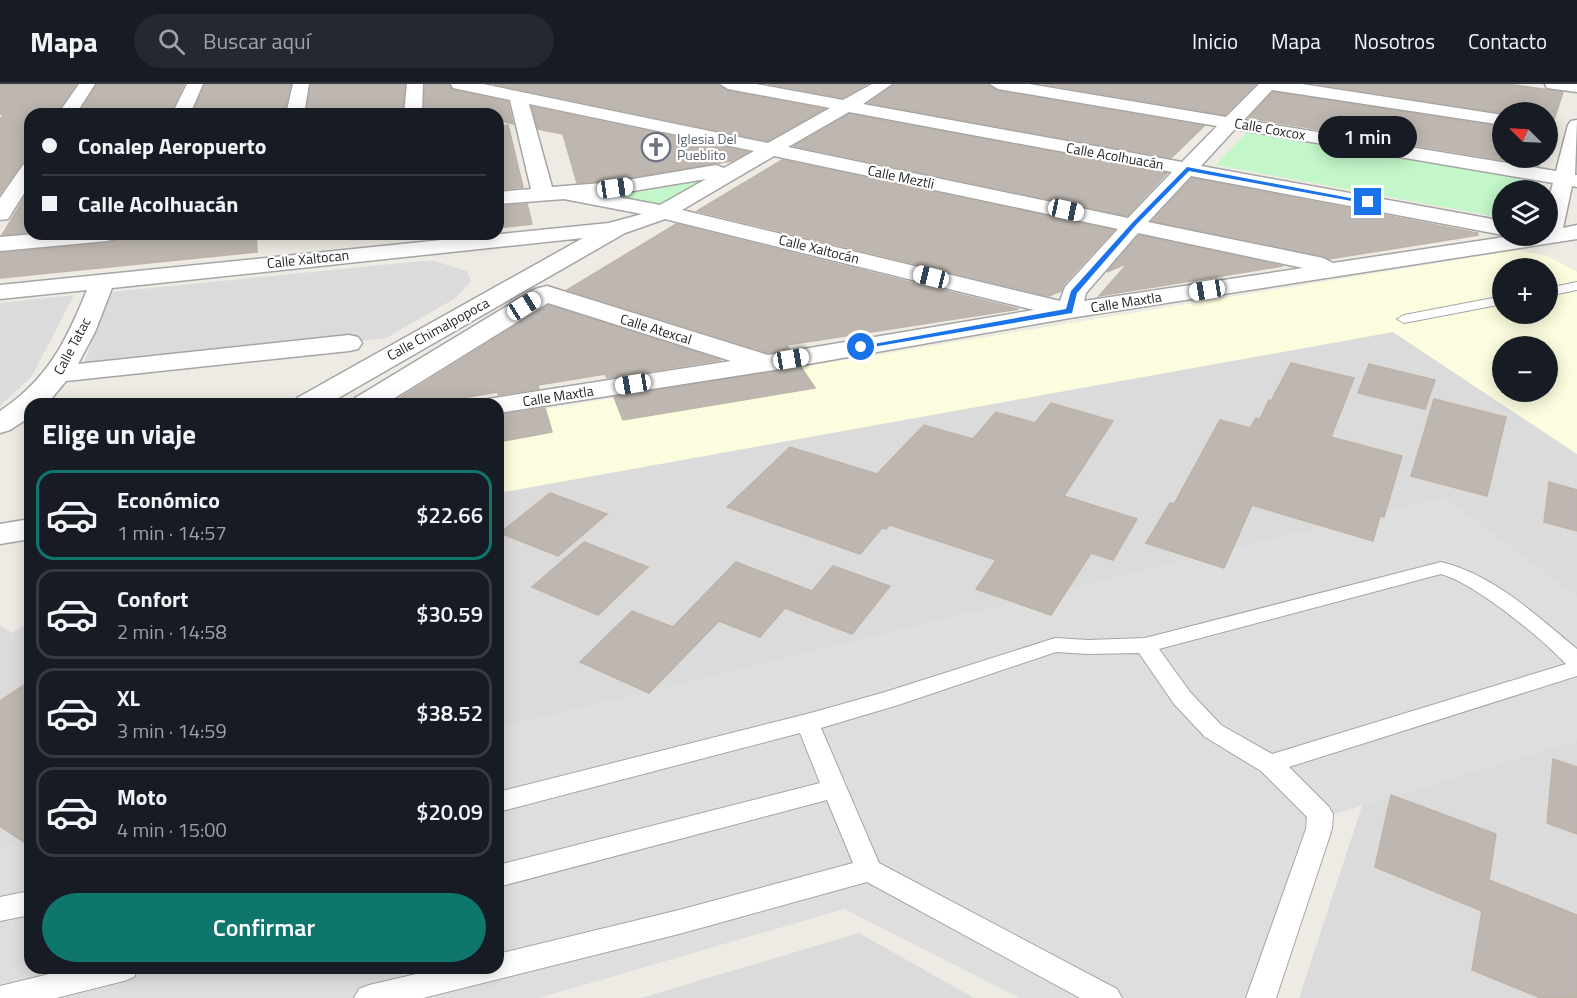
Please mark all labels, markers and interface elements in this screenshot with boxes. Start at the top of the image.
search box [134,14,554,68]
text: Mapa [30,20,98,63]
text: Buscar aquí [203,24,311,58]
icon: search [155,25,188,58]
text: Inicio [1192,25,1238,57]
text: Mapa [1271,25,1321,57]
text: Nosotros [1354,25,1435,57]
text: Contacto [1468,25,1547,57]
north arrow [1492,102,1558,168]
map controls [1492,102,1558,402]
street label: Calle Coxcox [1233,112,1308,145]
callout: 1 min [1318,115,1418,157]
text: 1 min [1343,121,1392,152]
place label: Iglesia Del Pueblito [677,128,737,165]
text: Conalep Aeropuerto [78,129,266,163]
church icon: Iglesia Del Pueblito [640,131,672,163]
street label: Calle Acolhuacán [1065,137,1166,174]
street label: Calle Meztli [866,159,936,194]
car [596,177,634,199]
button: layers [1492,180,1558,246]
text: Calle Acolhuacán [78,187,238,221]
route end [1354,188,1381,215]
car [1047,197,1085,223]
street label: Calle Xaltocán [777,228,862,269]
street label: Calle Xaltocan [266,244,350,273]
button: + [1492,258,1558,324]
car [911,264,951,290]
car [1188,278,1226,302]
street label: Calle Maxtla [1089,286,1163,317]
car [504,289,544,323]
street label: Calle Chimalpopoca [383,292,493,365]
street label: Calle Atexcal [618,308,695,349]
street label: Calle Tatac [48,313,95,378]
route start [847,333,874,360]
button: − [1492,336,1558,402]
car [772,347,810,371]
car [614,372,652,396]
street label: Calle Maxtla [521,380,595,411]
text: Elige un viaje [42,413,196,454]
text: Económico [117,483,220,517]
icon: car [45,488,99,542]
text: $22.66 [416,498,483,532]
text: 1 min · 14:57 [117,517,227,548]
text: Confort [117,582,188,616]
icon: car [45,587,99,641]
text: $30.59 [416,597,483,631]
text: 2 min · 14:58 [117,616,227,647]
text: XL [117,681,140,715]
icon: car [45,686,99,740]
text: $38.52 [416,696,483,730]
text: 3 min · 14:59 [117,715,227,746]
text: Moto [117,780,167,814]
icon: car [45,785,99,839]
text: $20.09 [416,795,483,829]
text: 4 min · 15:00 [117,814,227,845]
button: Confirmar [42,893,486,962]

